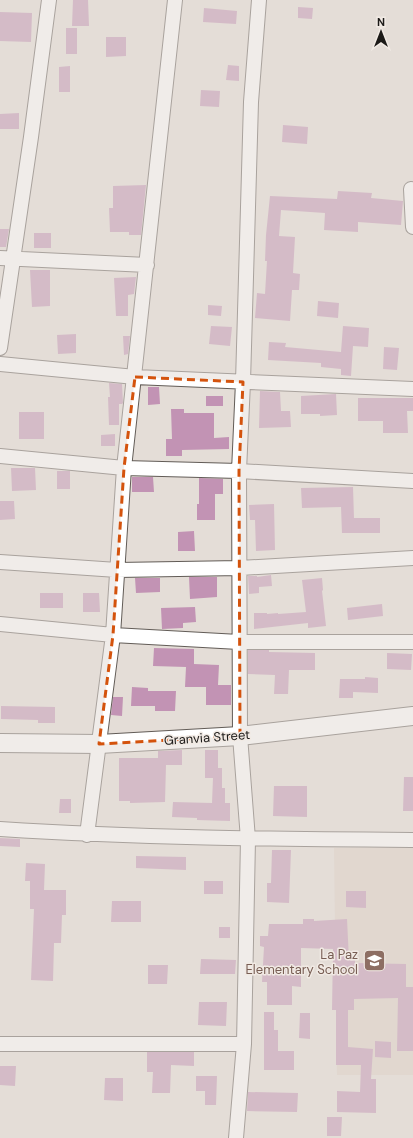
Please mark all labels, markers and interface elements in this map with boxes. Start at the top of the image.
north arrow [361,12,401,52]
text: N [377,15,385,29]
street label: Granvia Street [163,726,251,749]
place label: La Paz Elementary School [246,946,358,978]
school or university icon: La Paz Elementary School [361,948,387,974]

